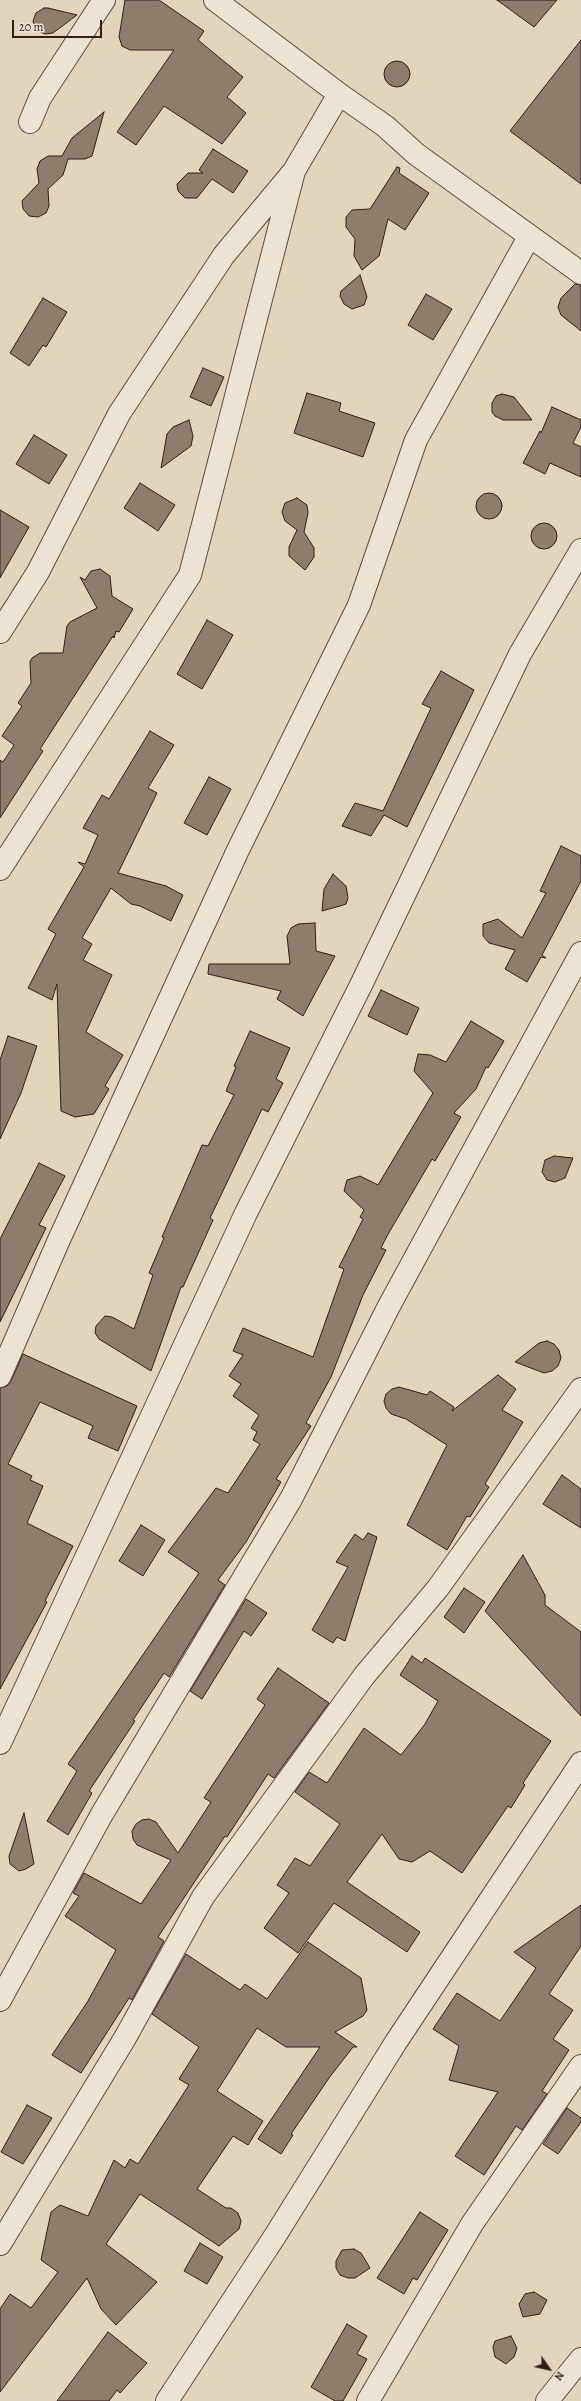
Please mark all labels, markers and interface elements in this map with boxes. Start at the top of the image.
scale bar [14,12,104,38]
text: 20 m [19,19,43,35]
north arrow [529,2349,569,2389]
text: N [551,2368,568,2384]

